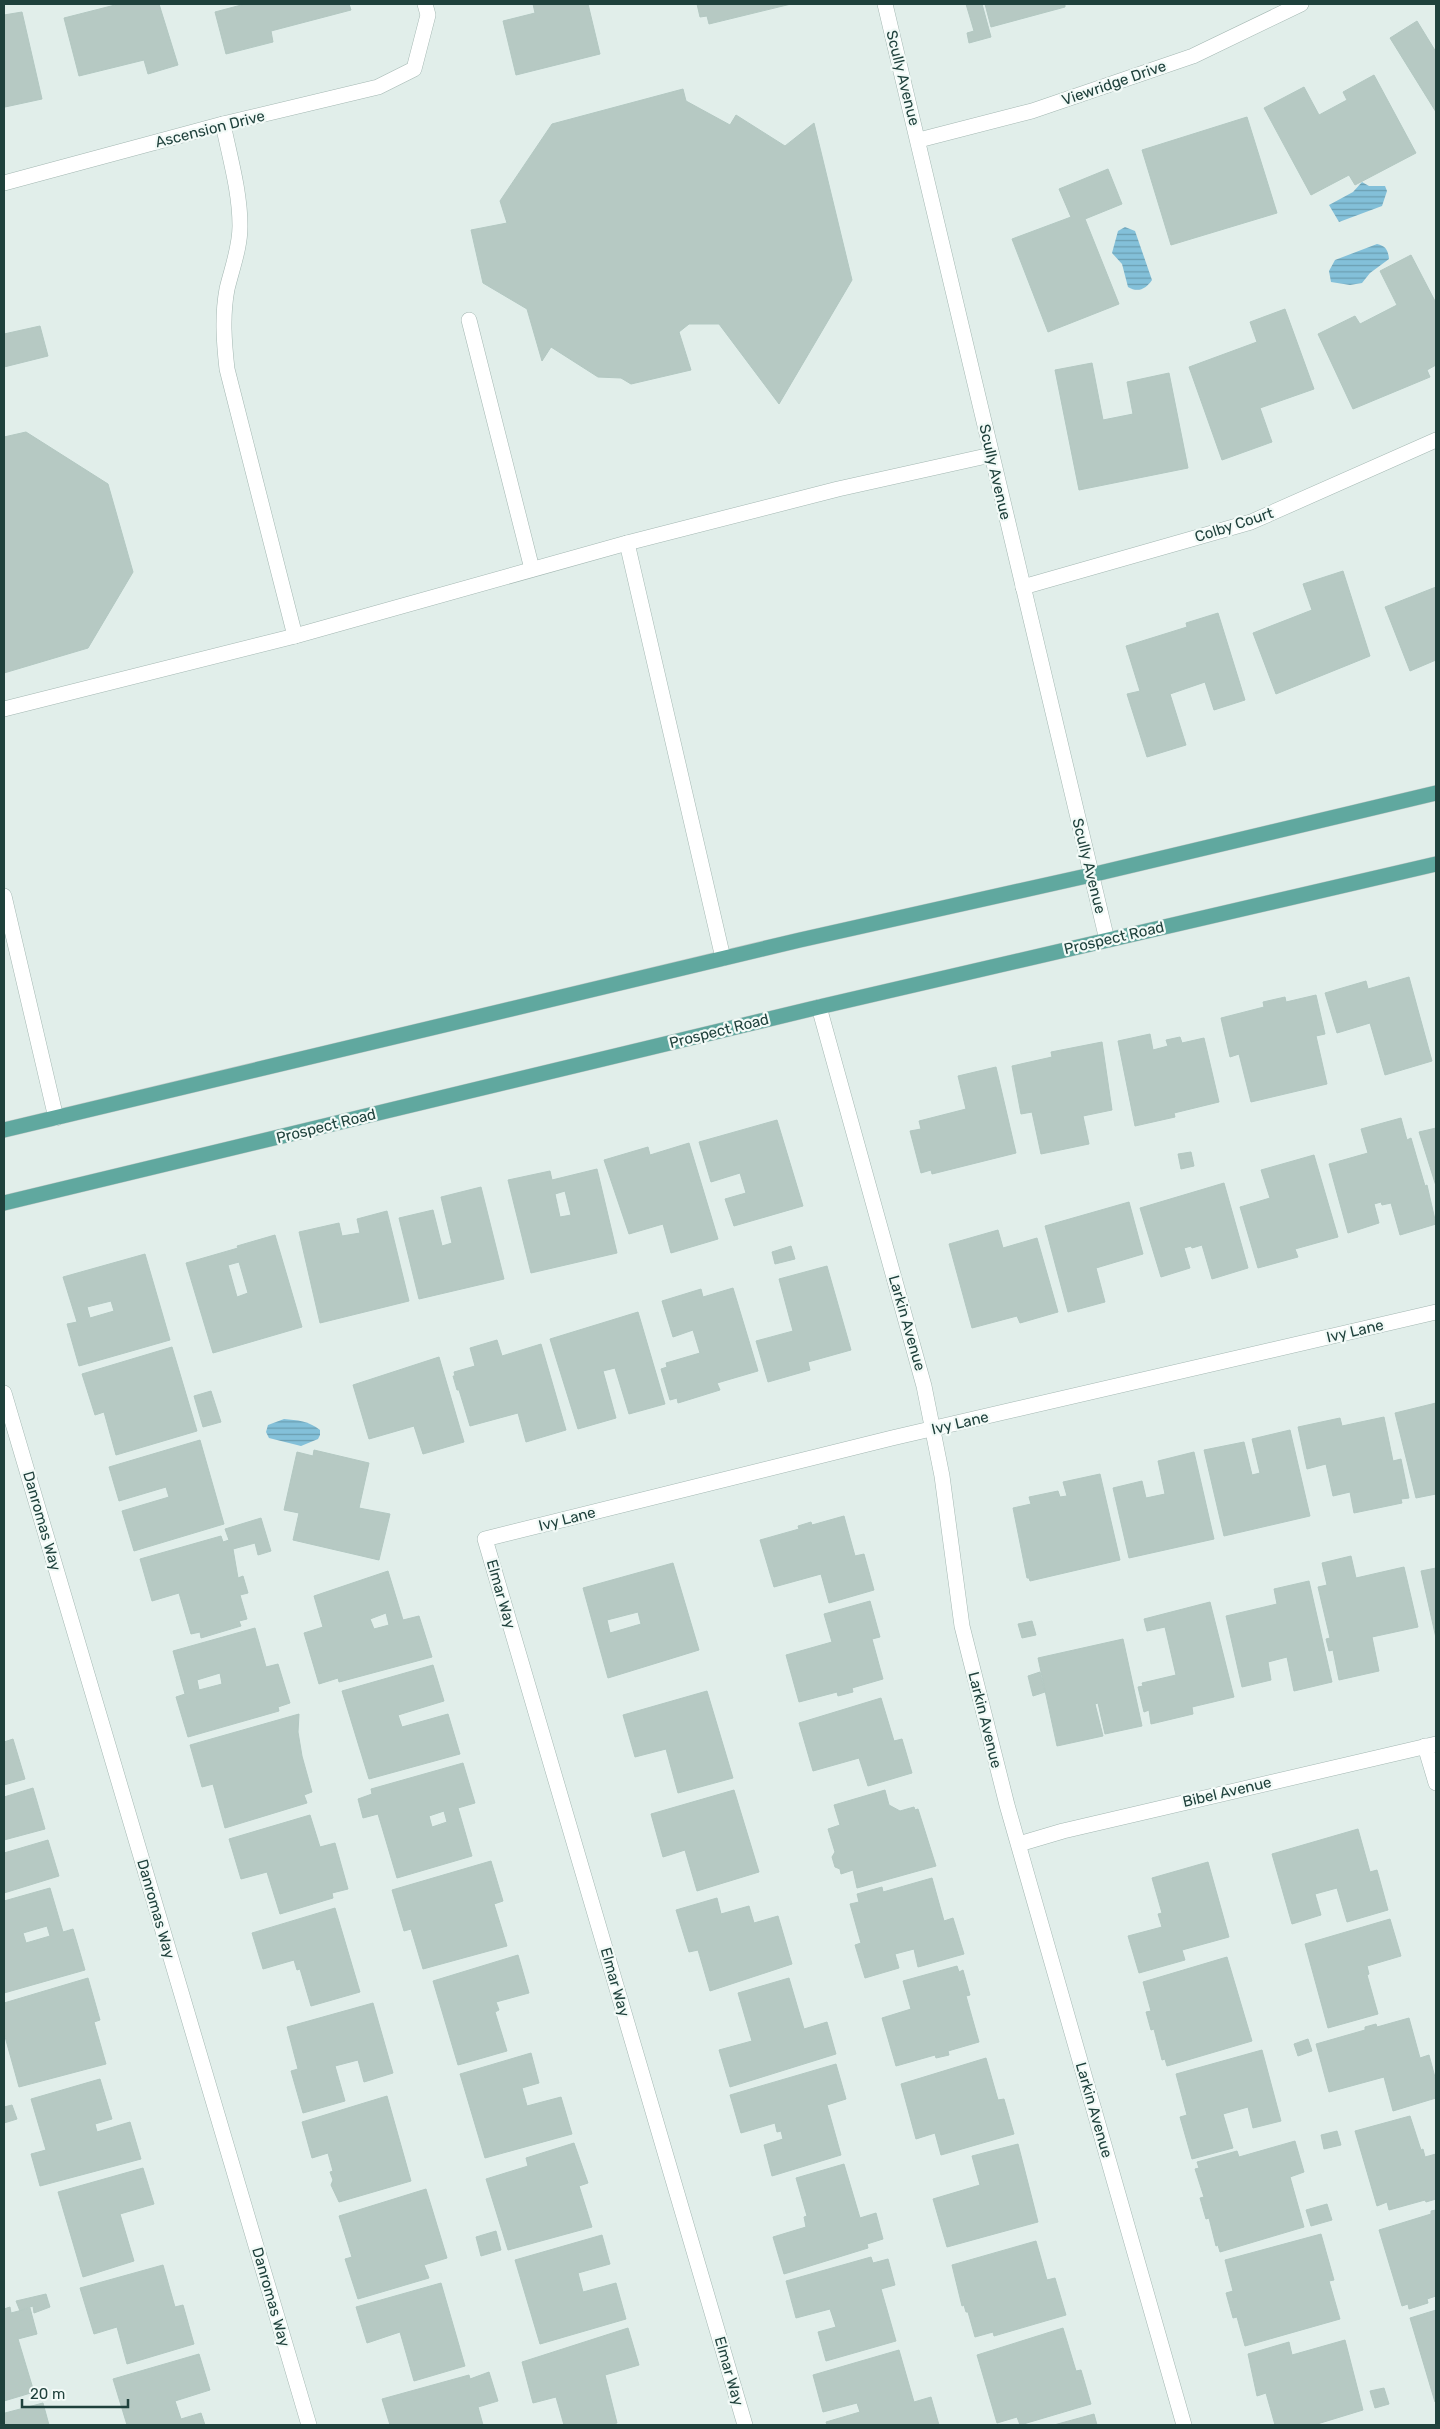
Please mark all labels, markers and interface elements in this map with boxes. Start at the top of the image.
street label: Scully Avenue [882,28,924,128]
street label: Viewridge Drive [1060,57,1168,109]
street label: Ascension Drive [153,107,267,151]
street label: Scully Avenue [975,422,1015,522]
street label: Colby Court [1192,504,1276,546]
street label: Scully Avenue [1068,816,1110,916]
street label: Prospect Road [1062,918,1166,958]
street label: Prospect Road [667,1010,771,1052]
street label: Prospect Road [274,1105,378,1147]
street label: Larkin Avenue [885,1273,929,1373]
street label: Ivy Lane [1325,1316,1385,1346]
street label: Ivy Lane [930,1408,990,1438]
street label: Danromas Way [19,1469,65,1573]
street label: Ivy Lane [537,1503,597,1535]
street label: Elmar Way [483,1557,519,1631]
street label: Larkin Avenue [964,1670,1006,1770]
street label: Bibel Avenue [1181,1773,1273,1811]
street label: Danromas Way [133,1857,179,1961]
street label: Elmar Way [597,1945,633,2019]
street label: Larkin Avenue [1072,2060,1116,2160]
street label: Danromas Way [248,2245,294,2349]
street label: Elmar Way [711,2334,747,2408]
scale bar [22,2376,129,2408]
text: 20 m [30,2385,65,2403]

